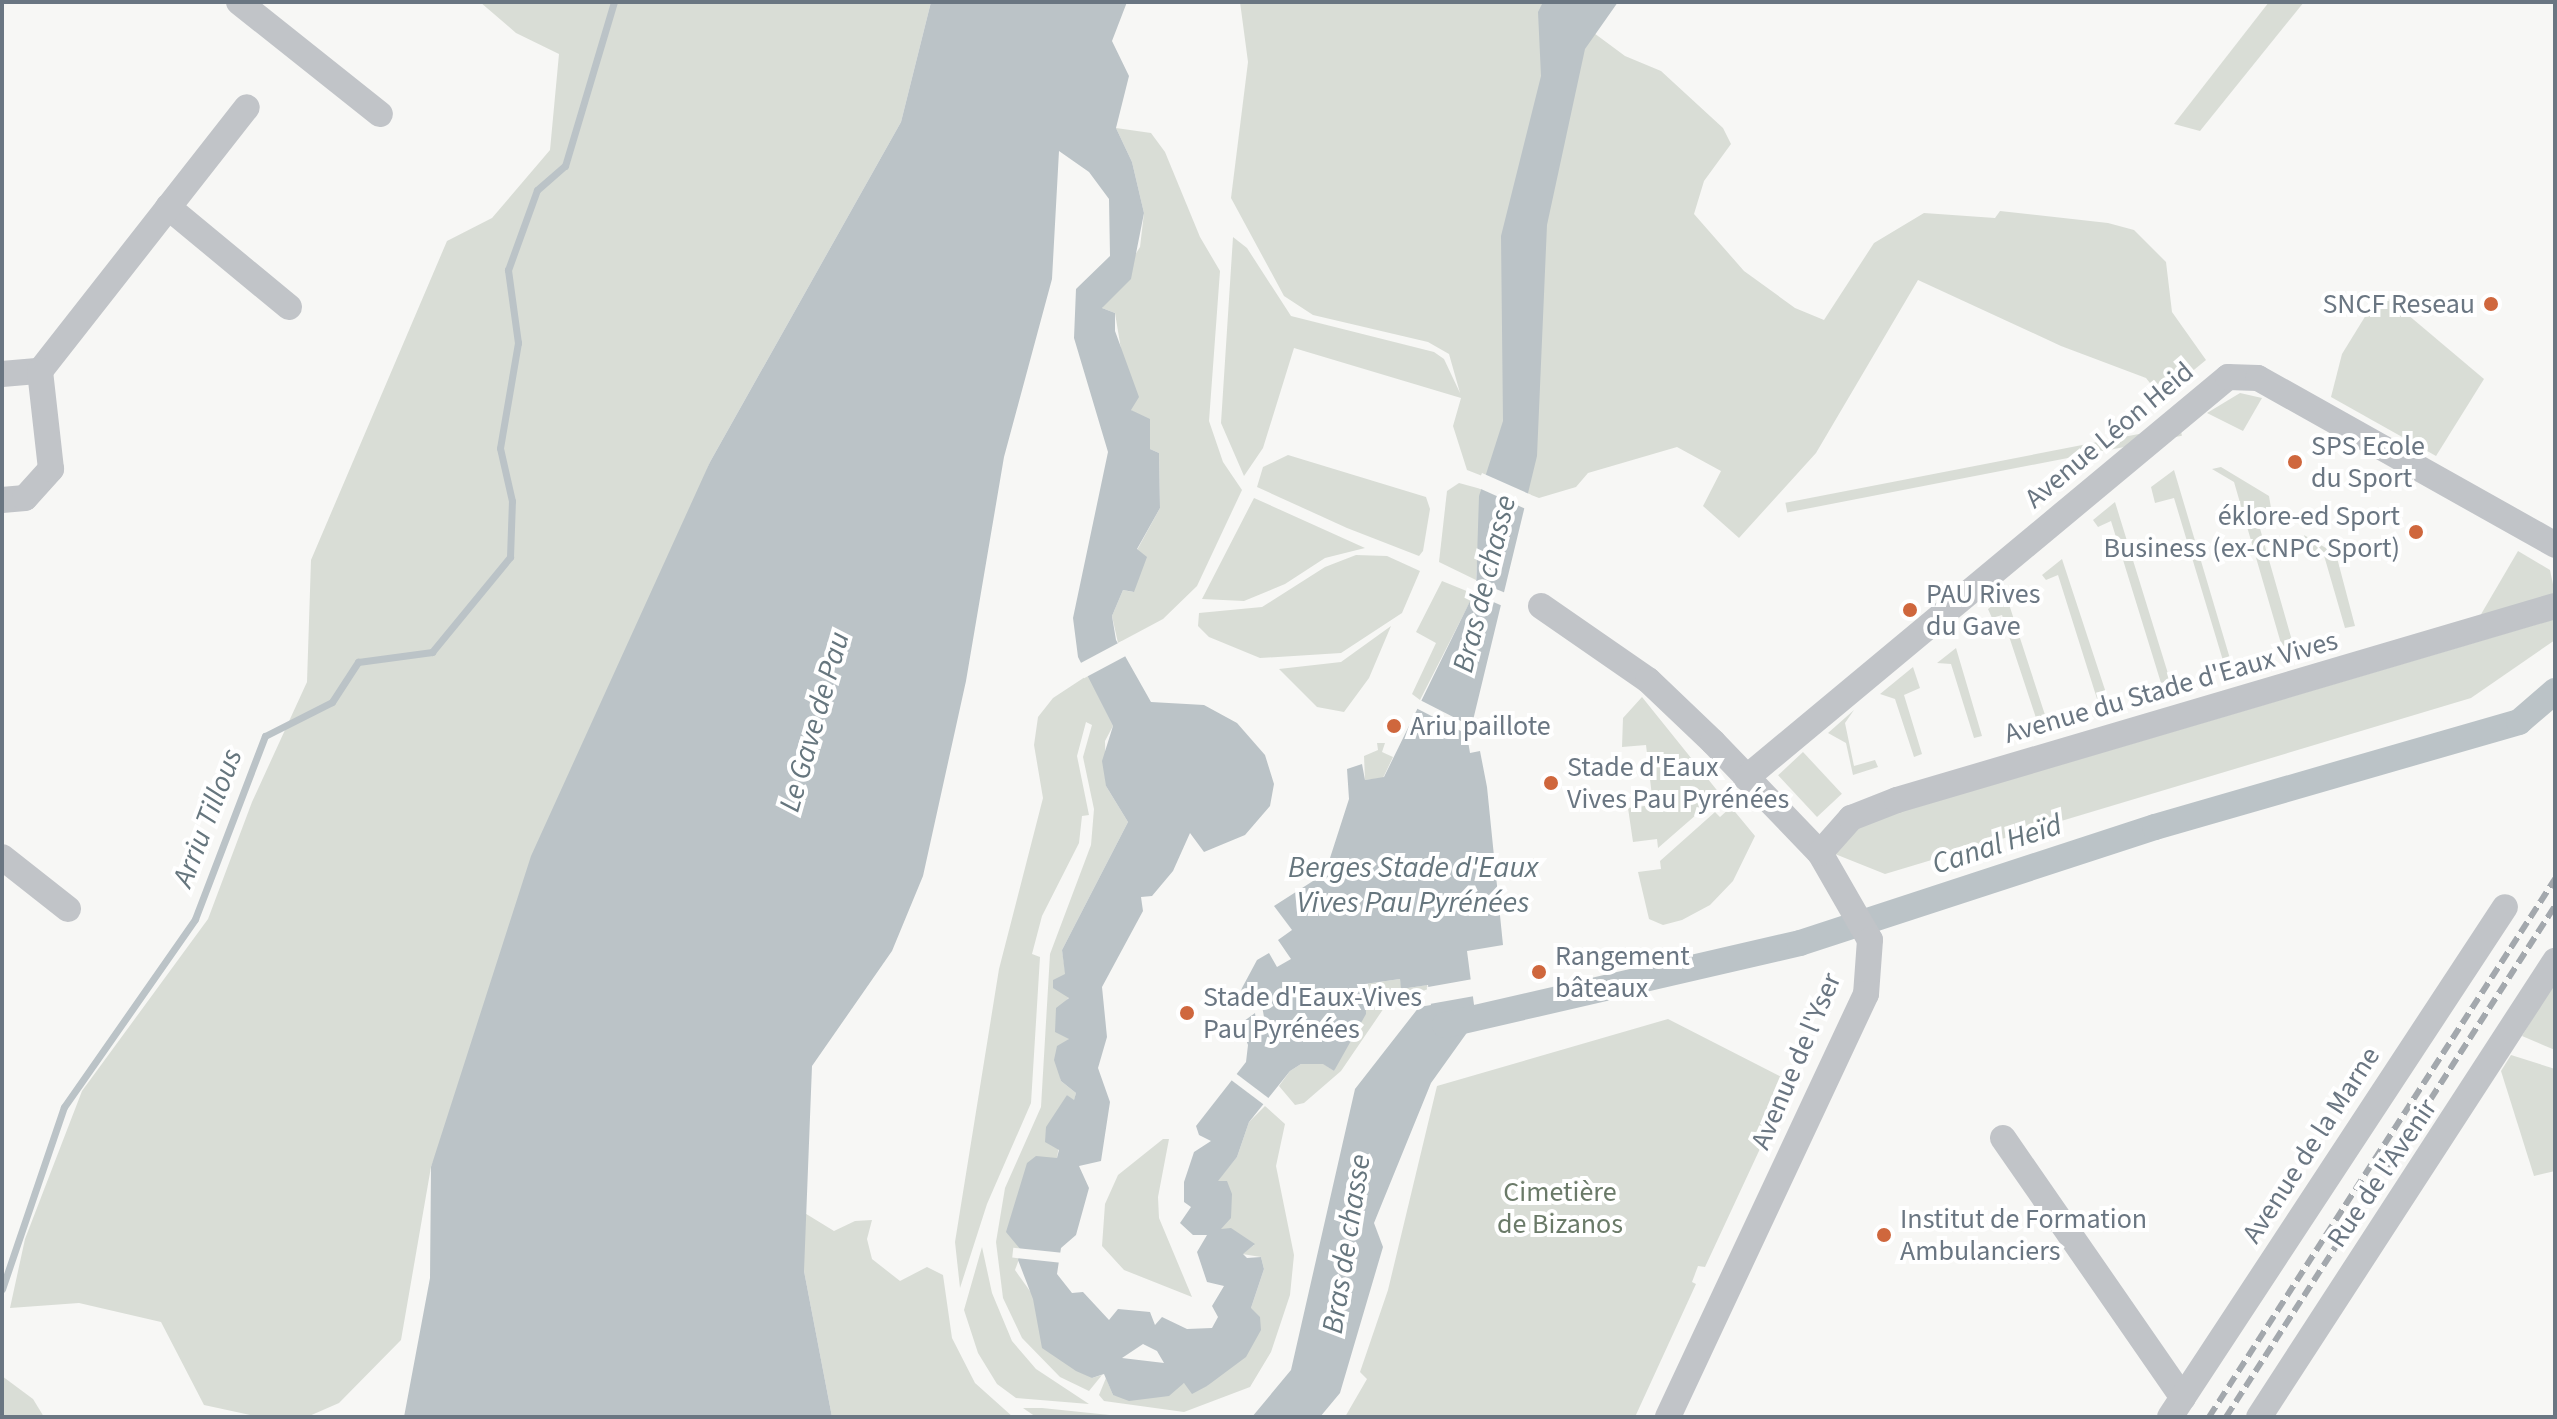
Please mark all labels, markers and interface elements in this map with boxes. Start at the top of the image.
place label: SNCF Reseau [2322,287,2475,321]
marker: SNCF Reseau [2482,295,2500,313]
street label: Avenue Léon Heid [2018,355,2200,515]
place label: SPS Ecole du Sport [2311,429,2425,495]
marker: SPS Ecole du Sport [2286,453,2304,471]
water label: Bras de chasse [1446,492,1524,676]
place label: éklore-ed Sport Business (ex-CNPC Sport) [2104,499,2400,565]
marker: éklore-ed Sport Business (ex-CNPC Sport) [2407,523,2425,541]
place label: PAU Rives du Gave [1926,577,2040,643]
marker: PAU Rives du Gave [1901,601,1919,619]
street label: Avenue du Stade d'Eaux Vives [2000,623,2342,751]
water label: Le Gave de Pau [772,628,858,816]
place label: Ariu paillote [1410,709,1551,743]
marker: Ariu paillote [1385,717,1403,735]
water label: Arriu Tillous [165,744,251,892]
place label: Stade d'Eaux Vives Pau Pyrénées [1567,750,1789,816]
marker: Stade d'Eaux Vives Pau Pyrénées [1542,774,1560,792]
water label: Canal Heïd [1928,807,2066,883]
water label: Berges Stade d'Eaux Vives Pau Pyrénées [1288,850,1538,920]
place label: Rangement bâteaux [1555,939,1690,1005]
marker: Rangement bâteaux [1530,963,1548,981]
street label: Avenue de l'Yser [1744,968,1848,1154]
place label: Stade d'Eaux-Vives Pau Pyrénées [1203,980,1422,1046]
marker: Stade d'Eaux-Vives Pau Pyrénées [1178,1004,1196,1022]
street label: Avenue de la Marne [2235,1041,2387,1249]
street label: Rue de l'Avenir [2320,1092,2444,1254]
water label: Bras de chasse [1315,1152,1379,1336]
park label: Cimetière de Bizanos [1497,1175,1623,1241]
place label: Institut de Formation Ambulanciers [1900,1202,2147,1268]
marker: Institut de Formation Ambulanciers [1875,1226,1893,1244]

